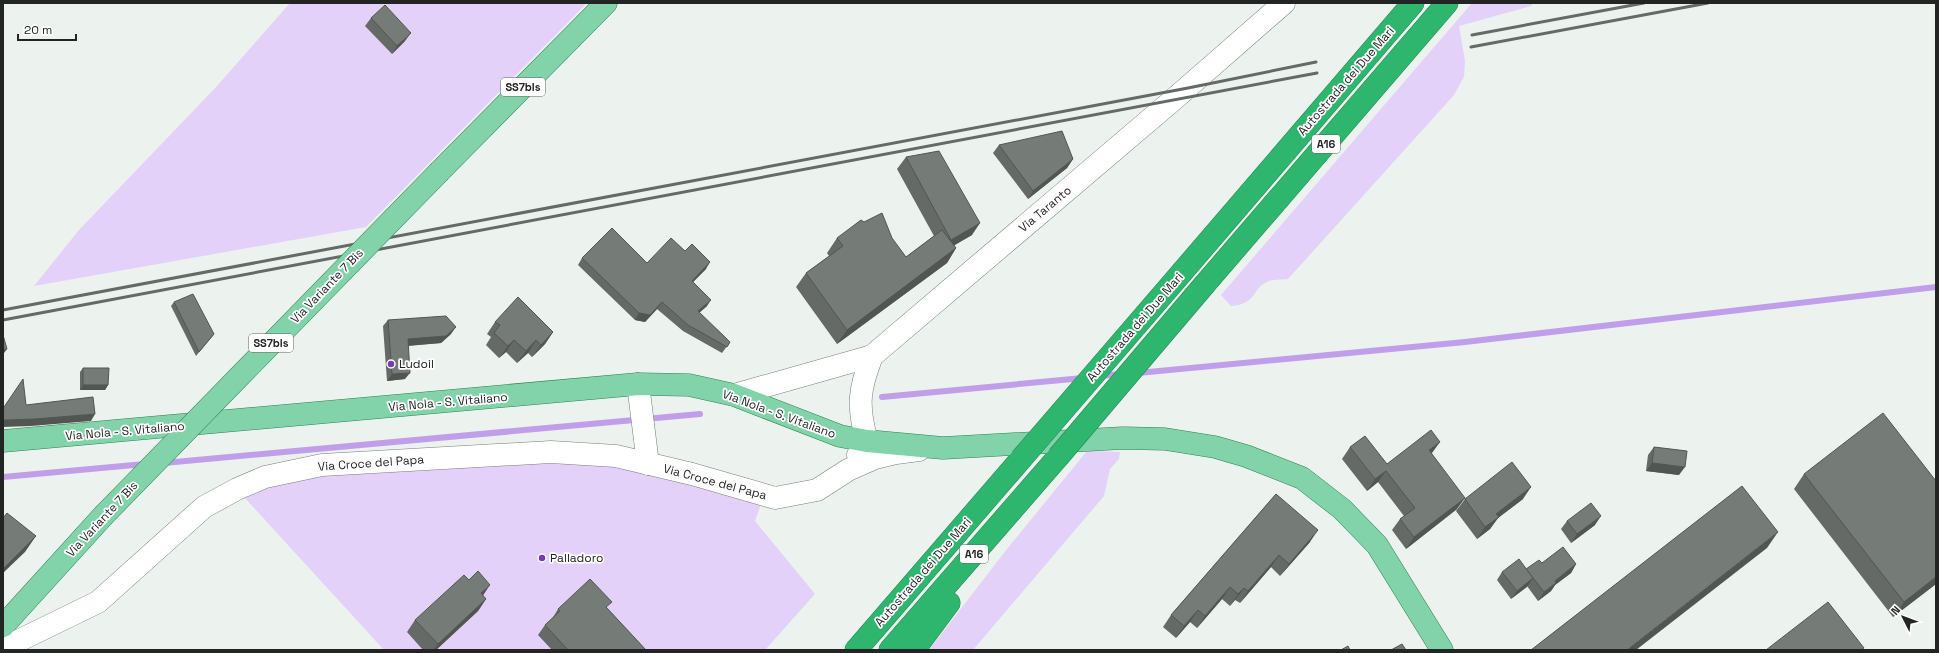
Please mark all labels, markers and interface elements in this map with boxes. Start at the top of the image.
scale bar [18,16,76,42]
text: 20 m [24,22,52,38]
street label: Autostrada dei Due Mari [1294,23,1398,139]
road number: SS7bis [501,78,545,96]
road number: A16 [1312,135,1340,153]
street label: Via Taranto [1015,182,1075,236]
street label: Via Variante 7 Bis [287,245,367,327]
street label: Autostrada dei Due Mari [1083,269,1187,385]
road number: SS7bis [249,334,293,352]
place label: Ludoil [399,356,434,372]
marker: Ludoil [386,359,396,369]
street label: Via Nola - S. Vitaliano [720,386,838,442]
street label: Via Nola - S. Vitaliano [388,389,508,415]
street label: Via Nola - S. Vitaliano [65,418,185,444]
street label: Via Croce del Papa [317,451,425,475]
street label: Via Croce del Papa [661,460,769,504]
street label: Via Variante 7 Bis [63,478,141,560]
street label: Autostrada dei Due Mari [871,514,975,630]
road number: A16 [960,545,988,563]
place label: Palladoro [550,550,603,566]
marker: Palladoro [537,553,547,563]
north arrow [1883,597,1923,637]
text: N [1888,603,1903,618]

